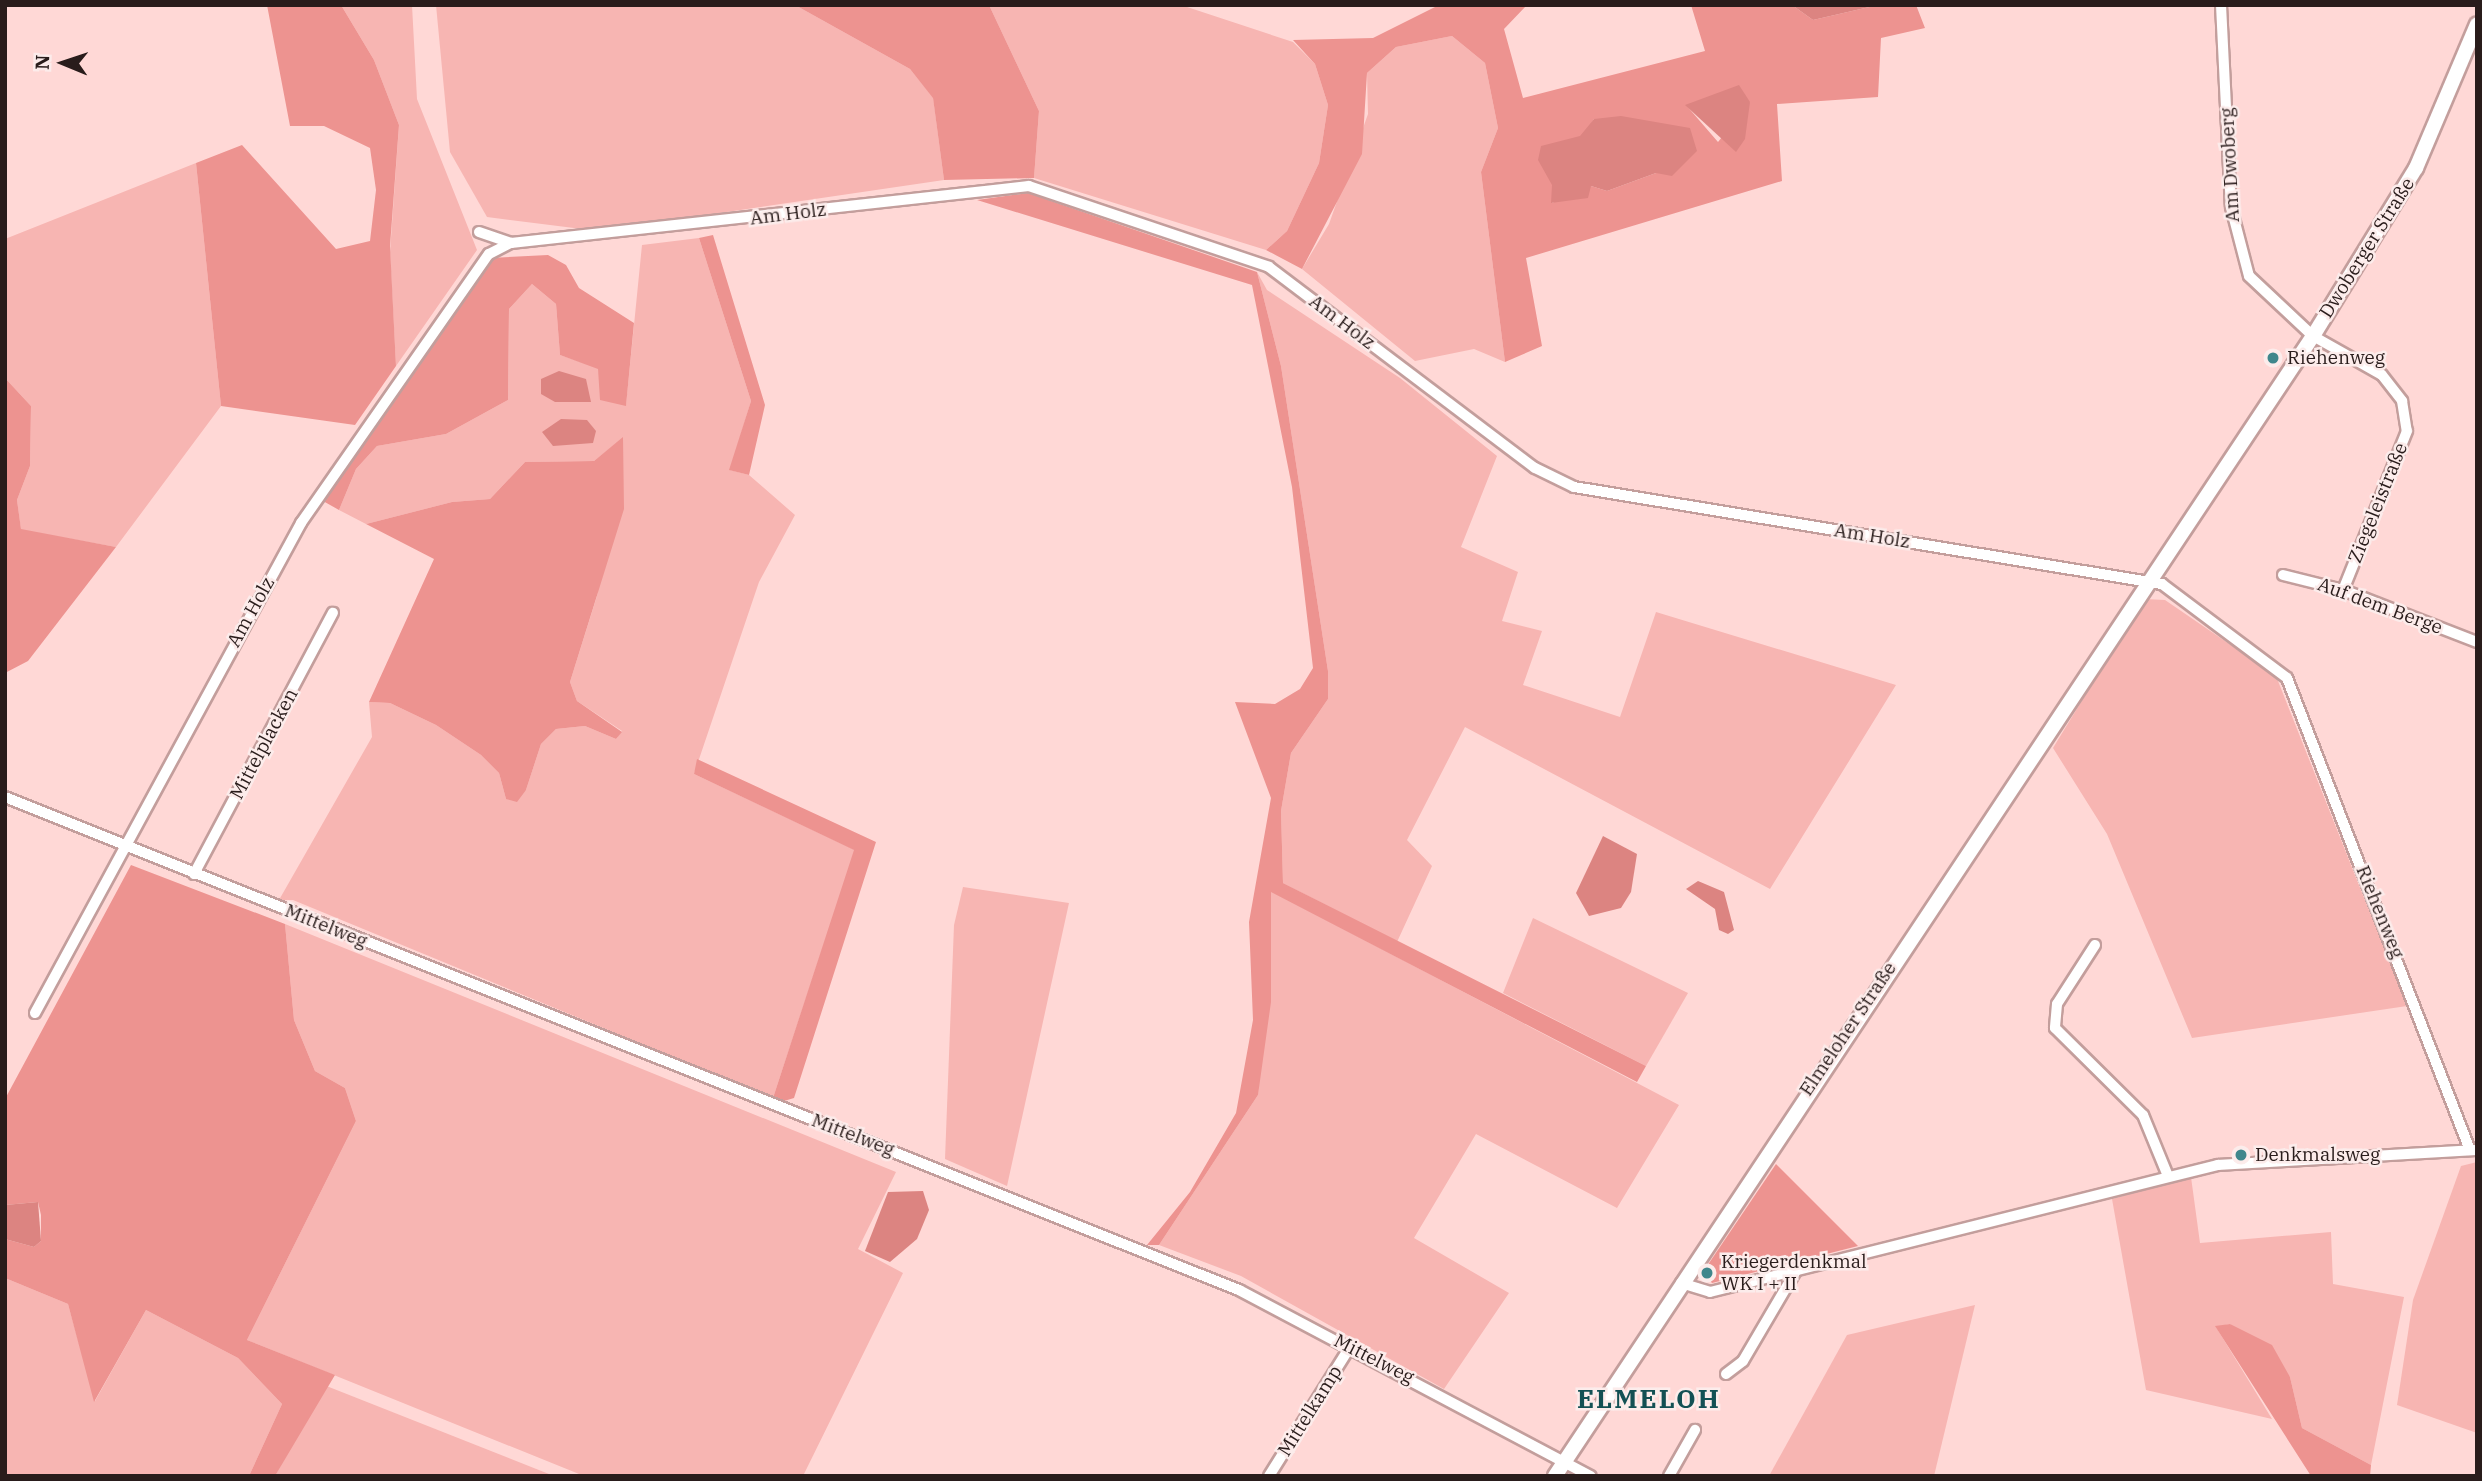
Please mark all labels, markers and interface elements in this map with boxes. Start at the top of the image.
north arrow [28,28,98,98]
text: N [30,54,54,70]
street label: Am Dwoberg [2216,107,2244,223]
street label: Dwoberger Straße [2315,174,2419,322]
street label: Am Holz [749,198,827,230]
street label: Am Holz [1305,290,1379,354]
place label: Riehenweg [2287,347,2385,369]
marker: Riehenweg [2265,350,2281,366]
street label: Ziegeleistraße [2344,440,2412,566]
street label: Am Holz [1832,519,1912,553]
street label: Am Holz [222,573,280,651]
street label: Auf dem Berge [2314,573,2446,639]
street label: Mittelplacken [225,685,303,803]
street label: Riehenweg [2351,862,2409,962]
street label: Mittelweg [281,899,371,953]
street label: Elmeloher Straße [1795,958,1901,1100]
street label: Mittelweg [808,1109,898,1161]
place label: Denkmalsweg [2255,1144,2380,1166]
marker: Denkmalsweg [2233,1147,2249,1163]
place label: Kriegerdenkmal WK I + II [1721,1251,1867,1295]
marker: Kriegerdenkmal WK I + II [1699,1265,1715,1281]
street label: Mittelweg [1330,1329,1418,1389]
street label: Mittelkamp [1273,1361,1347,1461]
district label: ELMELOH [1578,1383,1720,1415]

